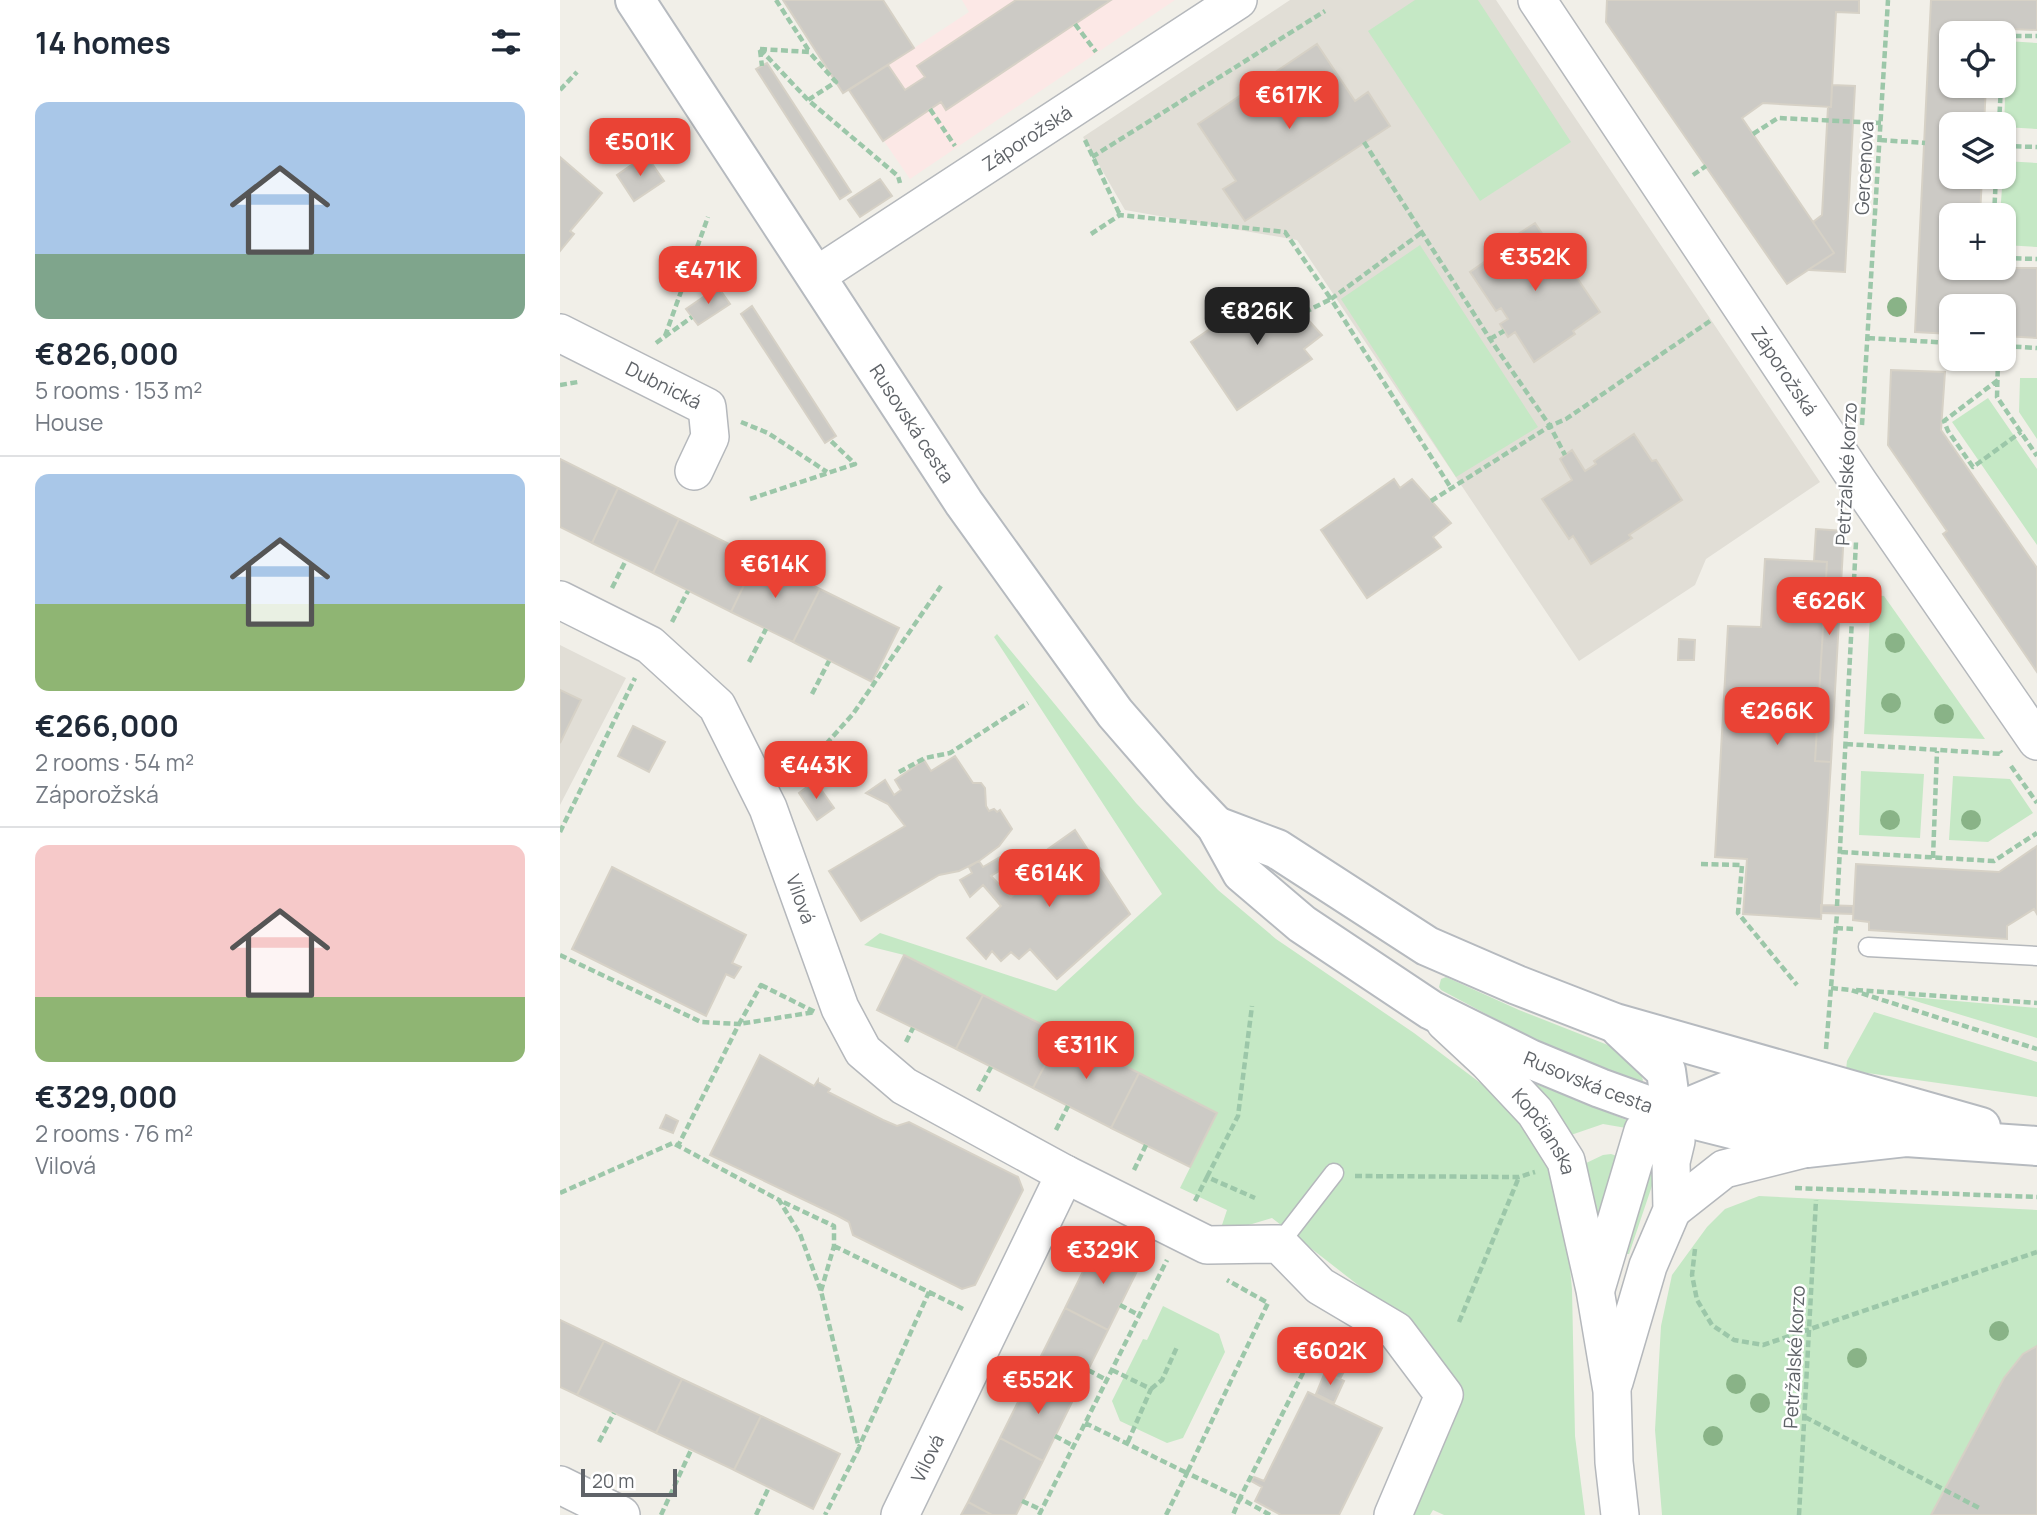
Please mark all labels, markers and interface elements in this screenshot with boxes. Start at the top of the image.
map controls [1939,21,2016,371]
button: locate [1939,21,2016,98]
text: 14 homes [35,22,171,63]
icon: filters [487,23,525,61]
pin: €617K [1240,72,1338,131]
text: €617K [1256,78,1322,110]
street label: Záporožská [977,99,1077,177]
button: layers [1939,112,2016,189]
pin: €501K [591,118,689,178]
street label: Gercenova [1849,120,1879,216]
text: €501K [605,125,675,157]
icon: home [217,147,343,273]
button: + [1939,203,2016,280]
pin: €352K [1486,233,1584,293]
text: €352K [1500,240,1570,272]
pin: €471K [659,246,757,306]
text: €471K [675,253,741,285]
pin: €826K [1208,288,1306,347]
text: €826K [1221,294,1293,326]
button: − [1939,294,2016,371]
street label: Záporožská [1745,321,1824,421]
text: €826,000 [35,333,179,374]
street label: Dubnická [621,355,706,415]
street label: Rusovská cesta [864,359,960,488]
text: 5 rooms · 153 m² [35,374,202,406]
street label: Petržalské korzo [1829,402,1863,546]
text: House [35,406,104,438]
icon: home [217,519,343,645]
pin: €614K [726,540,824,600]
text: €614K [741,547,809,579]
pin: €626K [1780,578,1878,637]
text: €626K [1793,584,1865,616]
pin: €266K [1728,688,1826,747]
text: €266K [1741,694,1813,726]
text: €266,000 [35,705,179,746]
pin: €443K [767,742,865,801]
text: 2 rooms · 54 m² [35,746,194,778]
text: €443K [780,748,852,780]
text: Záporožská [35,778,159,810]
pin: €614K [1000,850,1098,909]
text: €614K [1015,856,1083,888]
street label: Vilová [780,871,822,927]
icon: home [217,890,343,1016]
pin: €311K [1037,1021,1135,1081]
text: €311K [1054,1028,1118,1060]
street label: Rusovská cesta [1520,1045,1656,1119]
text: €329,000 [35,1076,178,1117]
street label: Kopčianska [1506,1083,1582,1177]
text: 2 rooms · 76 m² [35,1117,193,1149]
text: Vilová [35,1149,96,1181]
pin: €329K [1054,1226,1152,1286]
text: €329K [1067,1233,1139,1265]
street label: Petržalské korzo [1777,1285,1811,1429]
pin: €602K [1281,1328,1379,1387]
text: €602K [1293,1334,1367,1366]
pin: €552K [989,1356,1087,1416]
text: €552K [1003,1363,1073,1395]
street label: Vilová [905,1430,950,1487]
scale bar [581,1466,677,1498]
text: 20 m [592,1468,634,1494]

